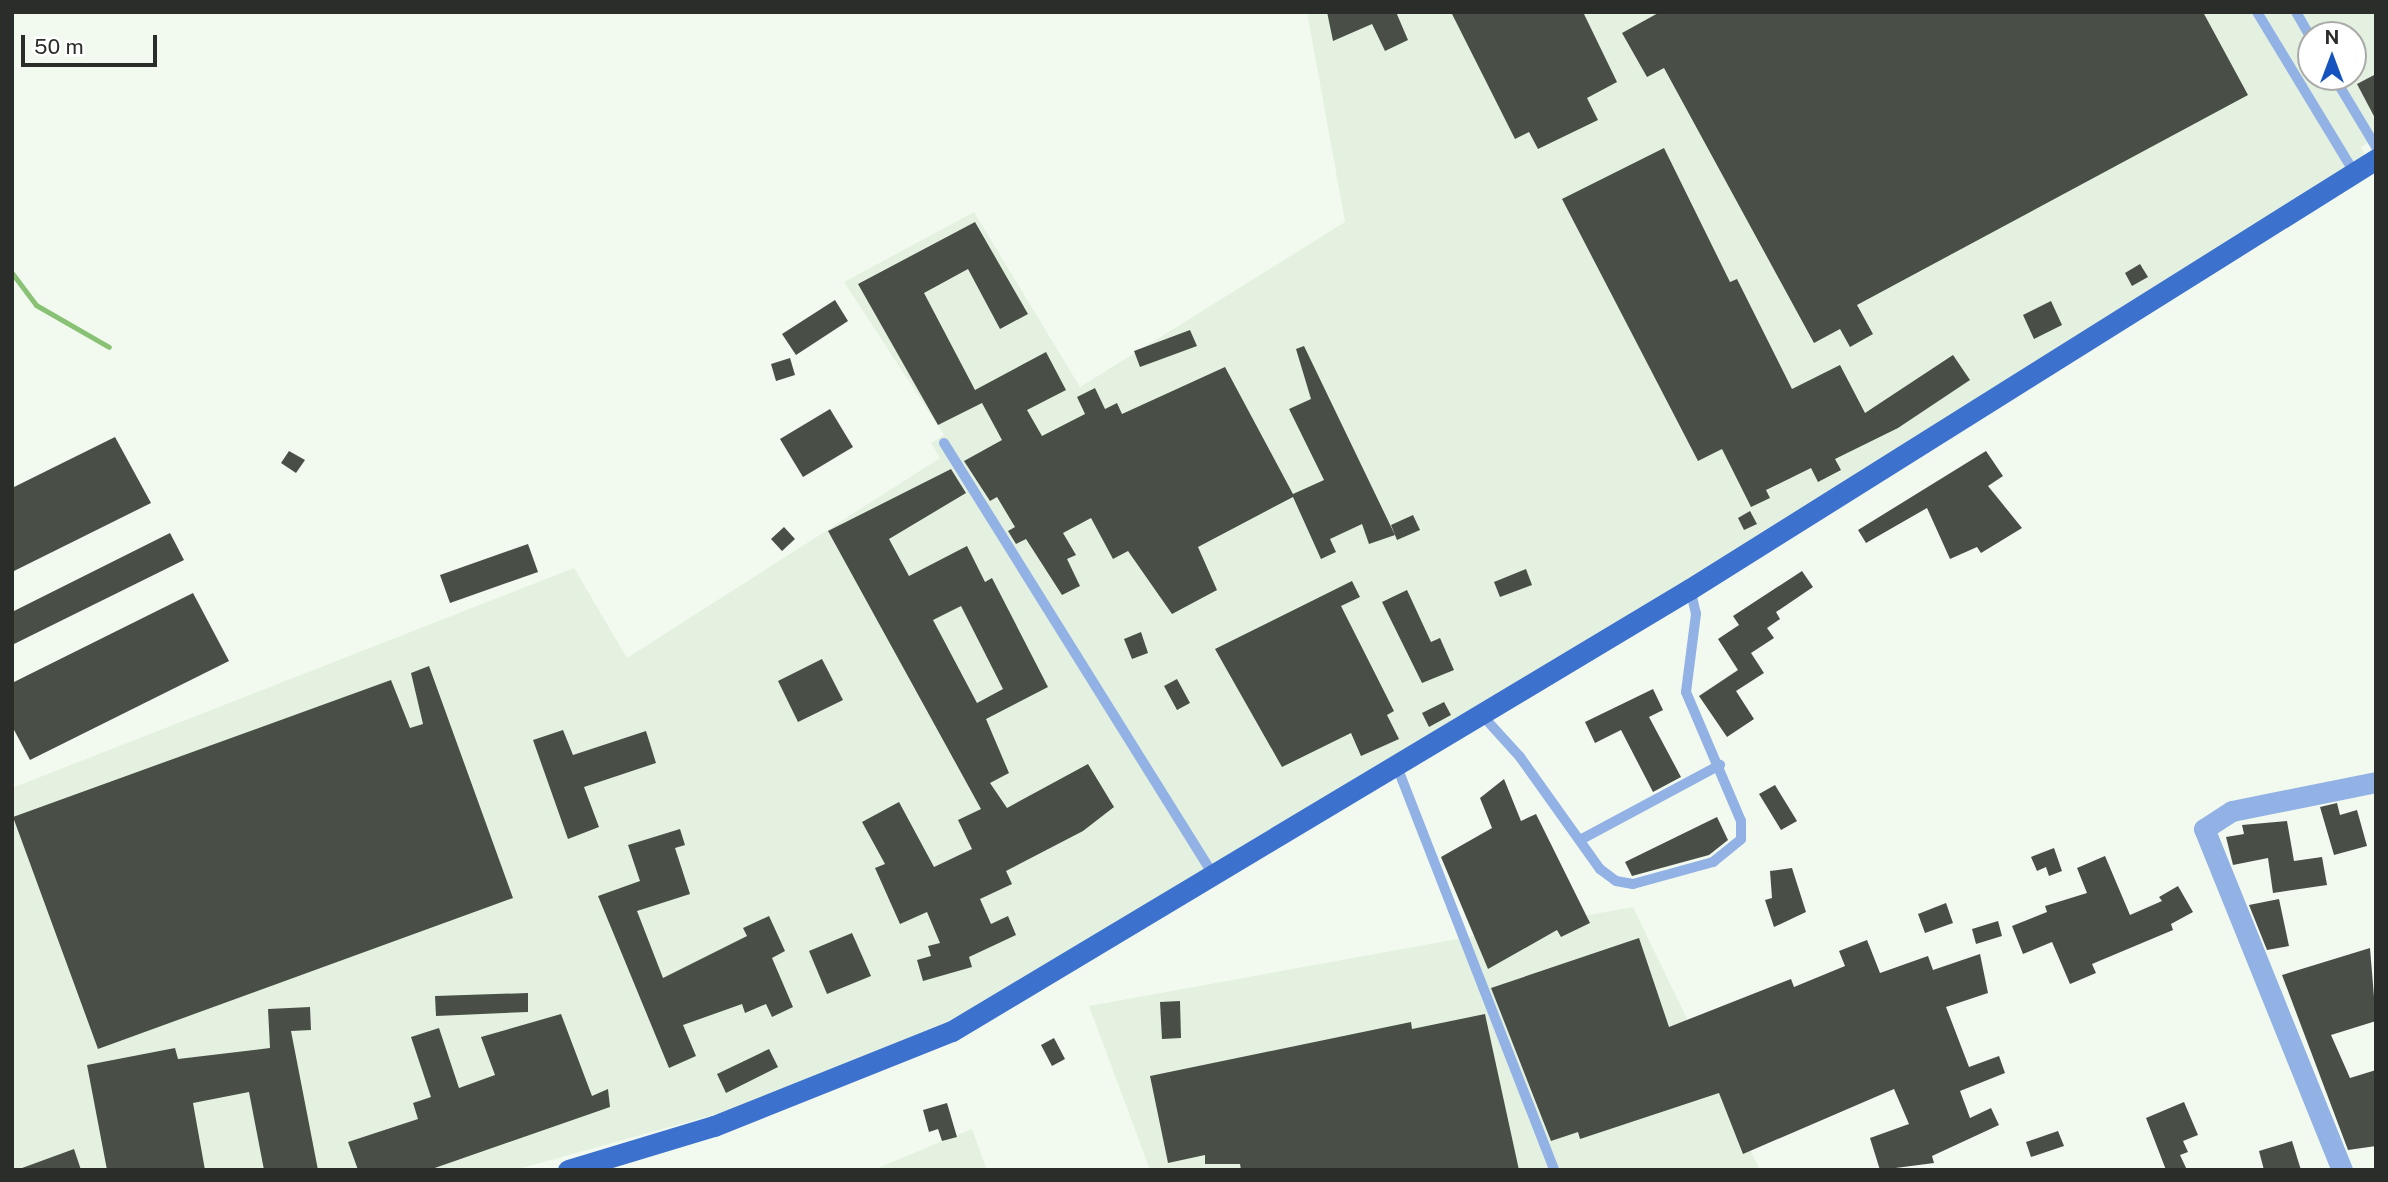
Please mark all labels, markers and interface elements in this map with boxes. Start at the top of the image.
scale bar [24,21,161,65]
north arrow [2297,21,2367,91]
text: N [2325,26,2339,48]
text: 50 m [34,34,84,59]

